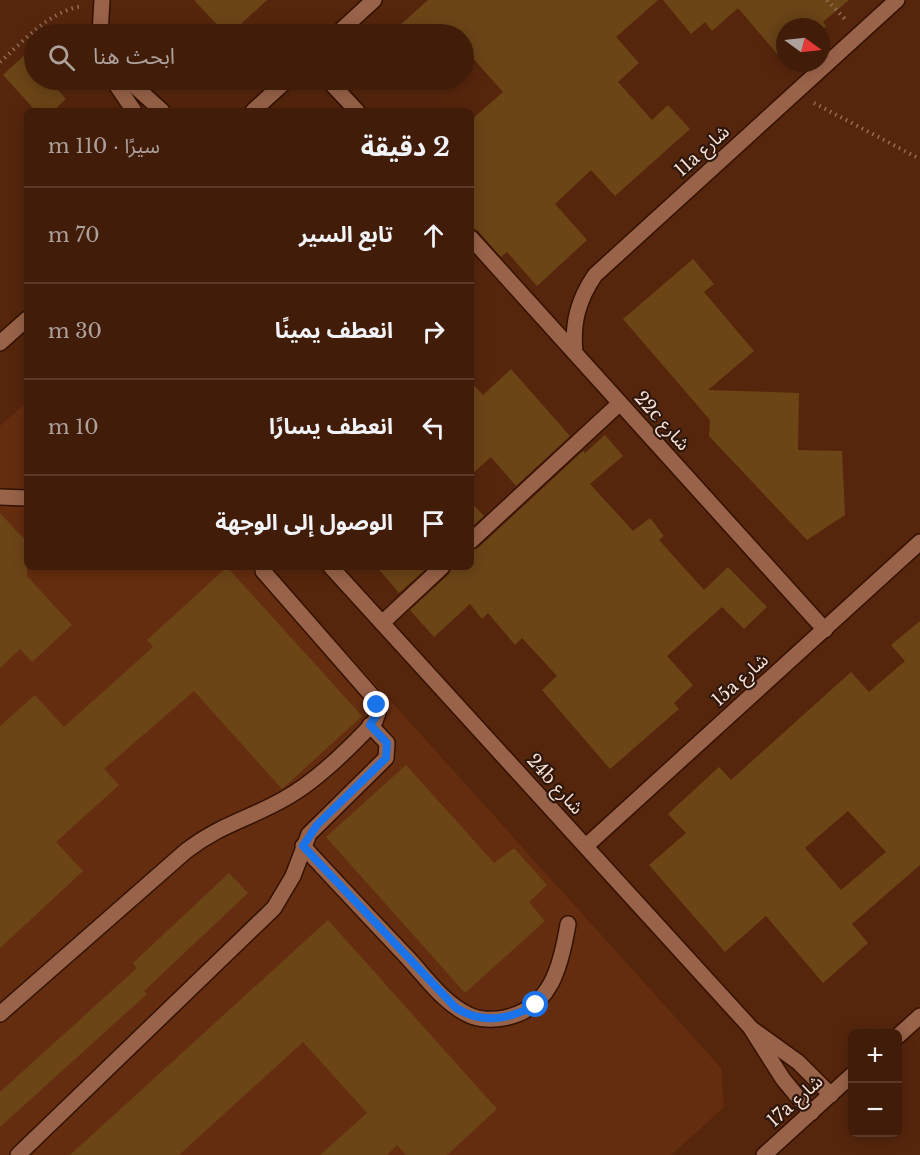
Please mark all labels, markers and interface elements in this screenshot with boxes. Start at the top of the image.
north arrow [776,18,830,72]
search box [24,24,474,90]
icon: search [45,41,78,74]
text: ابحث هنا [93,43,175,70]
street label: 11a شارع [670,121,736,184]
text: 2 دقيقة [361,131,450,163]
text: سيرًا · 110 m [48,134,160,158]
icon: ahead [417,219,450,252]
text: تابع السير [299,221,393,248]
text: 70 m [48,223,100,247]
icon: right [417,315,450,348]
text: انعطف يمينًا [275,317,393,344]
text: 30 m [48,319,102,343]
street label: 22c شارع [627,387,694,457]
icon: left [417,411,450,444]
text: انعطف يسارًا [269,413,393,440]
text: 10 m [48,415,98,439]
icon: arrive [417,507,450,540]
text: الوصول إلى الوجهة [215,509,393,536]
street label: 15a شارع [707,649,775,713]
route end [363,691,389,717]
street label: 24b شارع [520,749,588,821]
route start [522,991,548,1017]
map controls [848,1029,902,1137]
button: + [848,1029,902,1083]
street label: 17a شارع [763,1070,829,1134]
button: − [848,1083,902,1137]

